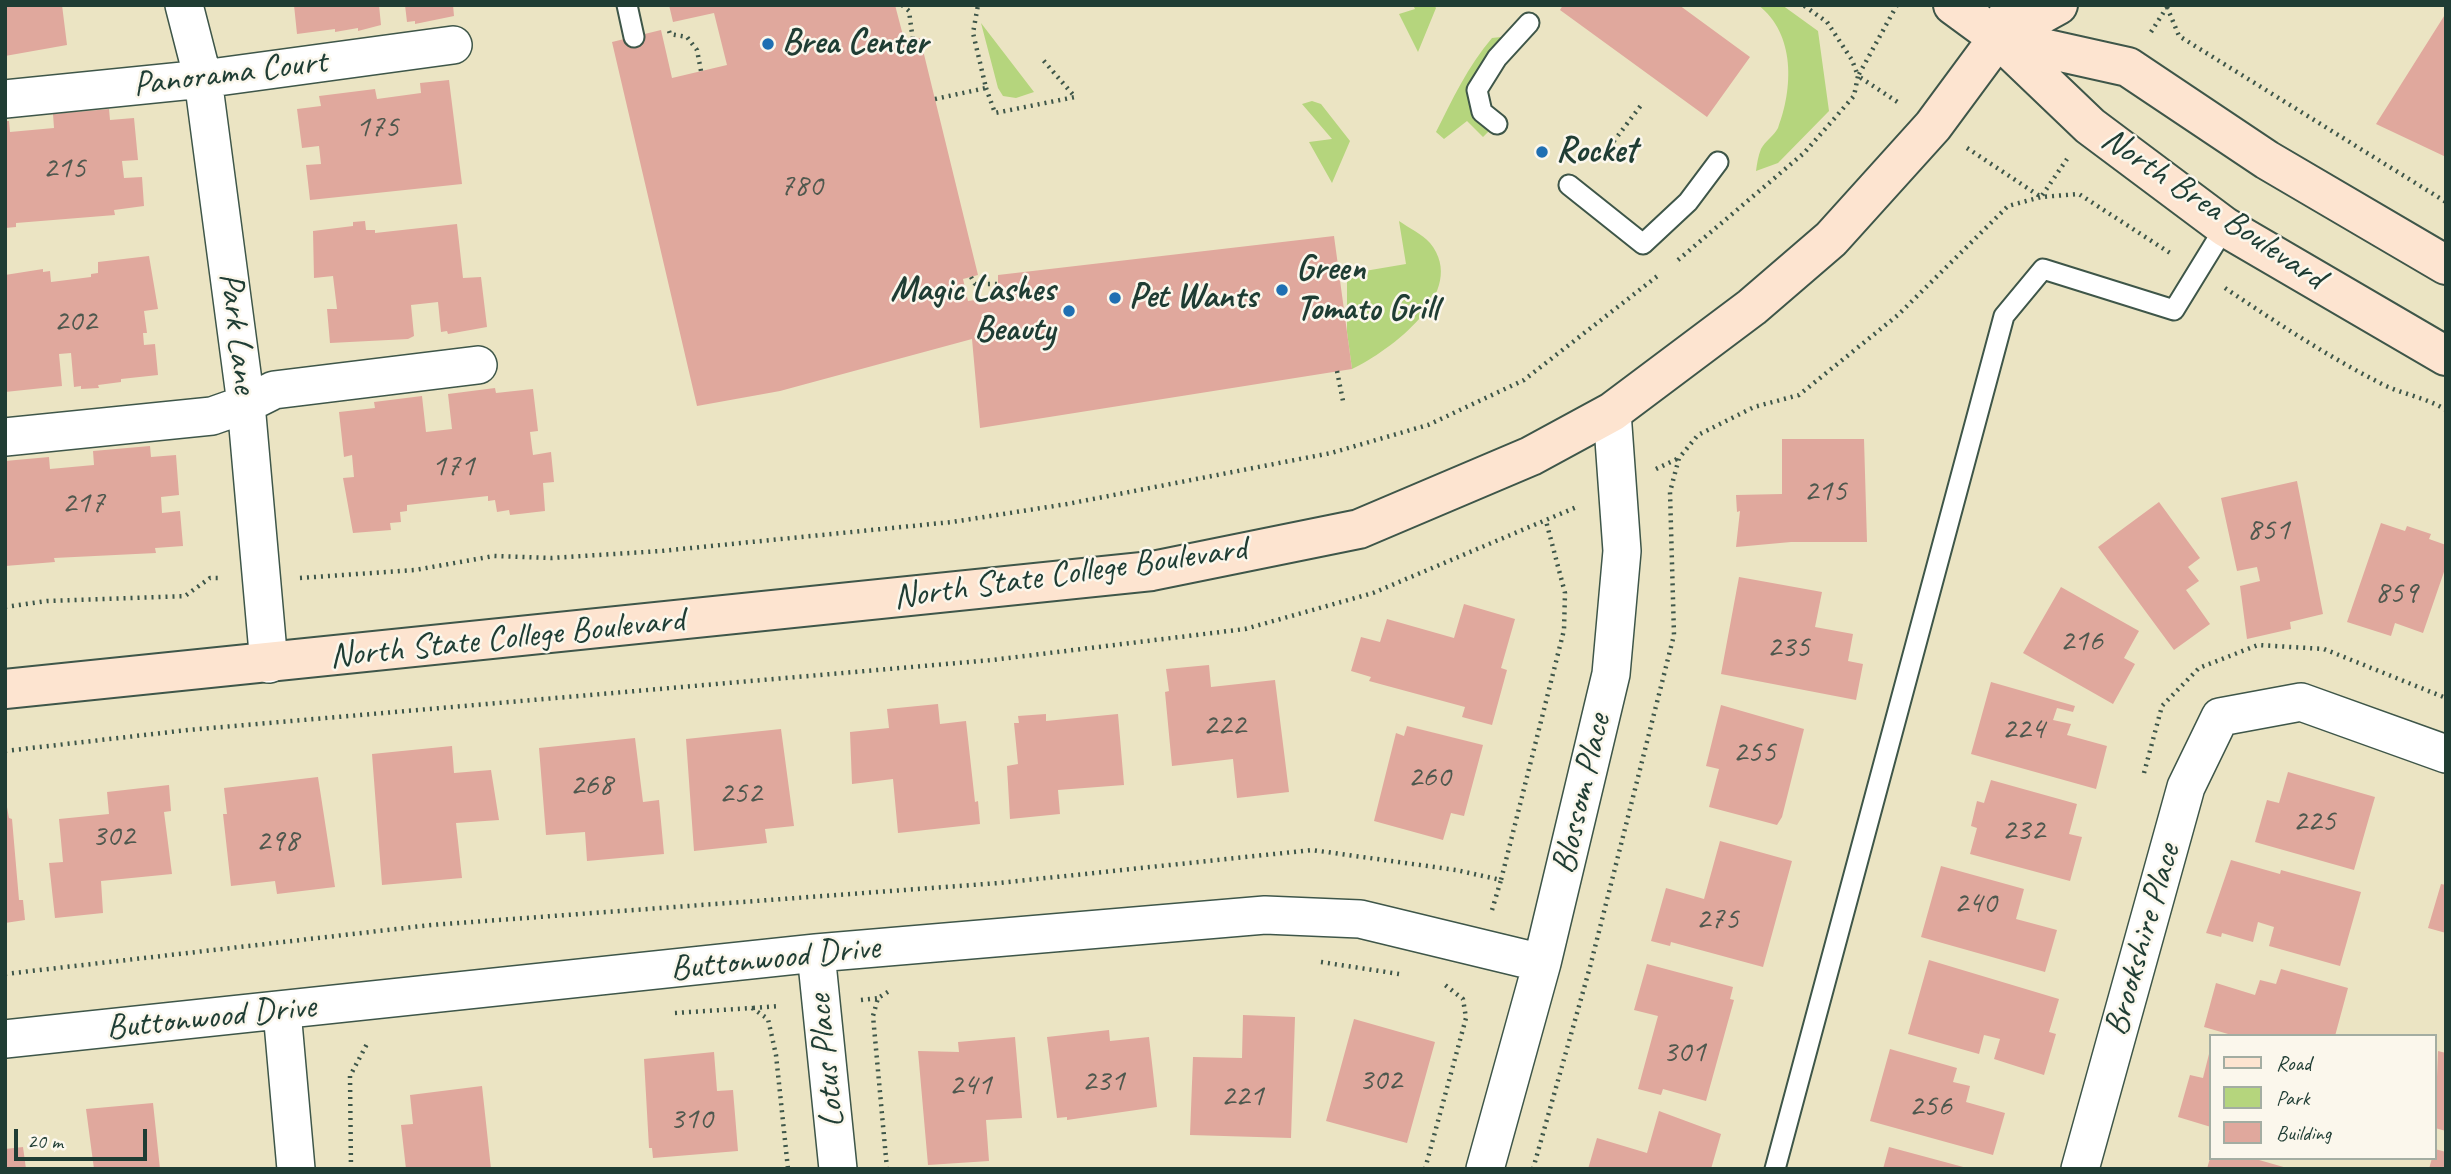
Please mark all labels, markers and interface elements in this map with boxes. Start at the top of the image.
place label: Brea Center [782,23,928,65]
marker: Brea Center [760,36,776,52]
street label: Panorama Court [131,41,329,107]
house number: 175 [355,109,399,147]
street label: North Brea Boulevard [2093,119,2333,299]
place label: Rocket [1556,131,1636,173]
marker: Rocket [1534,144,1550,160]
house number: 215 [42,150,86,188]
house number: 780 [779,168,823,206]
place label: Green Tomato Grill [1296,249,1438,331]
street label: Park Lane [209,270,265,396]
place label: Magic Lashes Beauty [890,270,1055,352]
place label: Pet Wants [1129,277,1257,319]
marker: Green Tomato Grill [1274,282,1290,298]
marker: Pet Wants [1107,290,1123,306]
house number: 202 [53,303,97,341]
marker: Magic Lashes Beauty [1061,303,1077,319]
house number: 171 [431,448,475,486]
house number: 215 [1803,473,1847,511]
house number: 217 [61,485,105,523]
house number: 851 [2246,512,2290,550]
street label: North State College Boulevard [891,528,1249,620]
house number: 859 [2374,575,2418,613]
street label: North State College Boulevard [328,599,686,679]
house number: 216 [2059,623,2103,661]
house number: 235 [1766,629,1810,667]
house number: 222 [1202,707,1246,745]
street label: Blossom Place [1543,710,1621,878]
house number: 224 [2001,711,2045,749]
house number: 255 [1732,734,1776,772]
house number: 260 [1407,759,1451,797]
house number: 268 [569,767,613,805]
house number: 252 [718,775,762,813]
house number: 225 [2292,803,2336,841]
house number: 232 [2001,812,2045,850]
house number: 302 [91,818,135,856]
house number: 298 [255,823,299,861]
street label: Brookshire Place [2096,840,2190,1040]
house number: 240 [1953,885,1997,923]
house number: 275 [1695,901,1739,939]
street label: Buttonwood Drive [668,927,882,991]
street label: Buttonwood Drive [104,986,318,1050]
street label: Lotus Place [799,992,855,1130]
house number: 301 [1662,1034,1706,1072]
legend [2210,1034,2437,1160]
text: Road [2276,1050,2311,1076]
house number: 302 [1358,1062,1402,1100]
house number: 231 [1081,1063,1125,1101]
house number: 241 [948,1067,992,1105]
house number: 221 [1220,1078,1264,1116]
text: Park [2276,1085,2309,1111]
house number: 256 [1908,1088,1952,1126]
house number: 310 [669,1101,713,1139]
scale bar [18,1114,150,1158]
text: Building [2276,1120,2331,1146]
text: 20 m [27,1128,63,1154]

